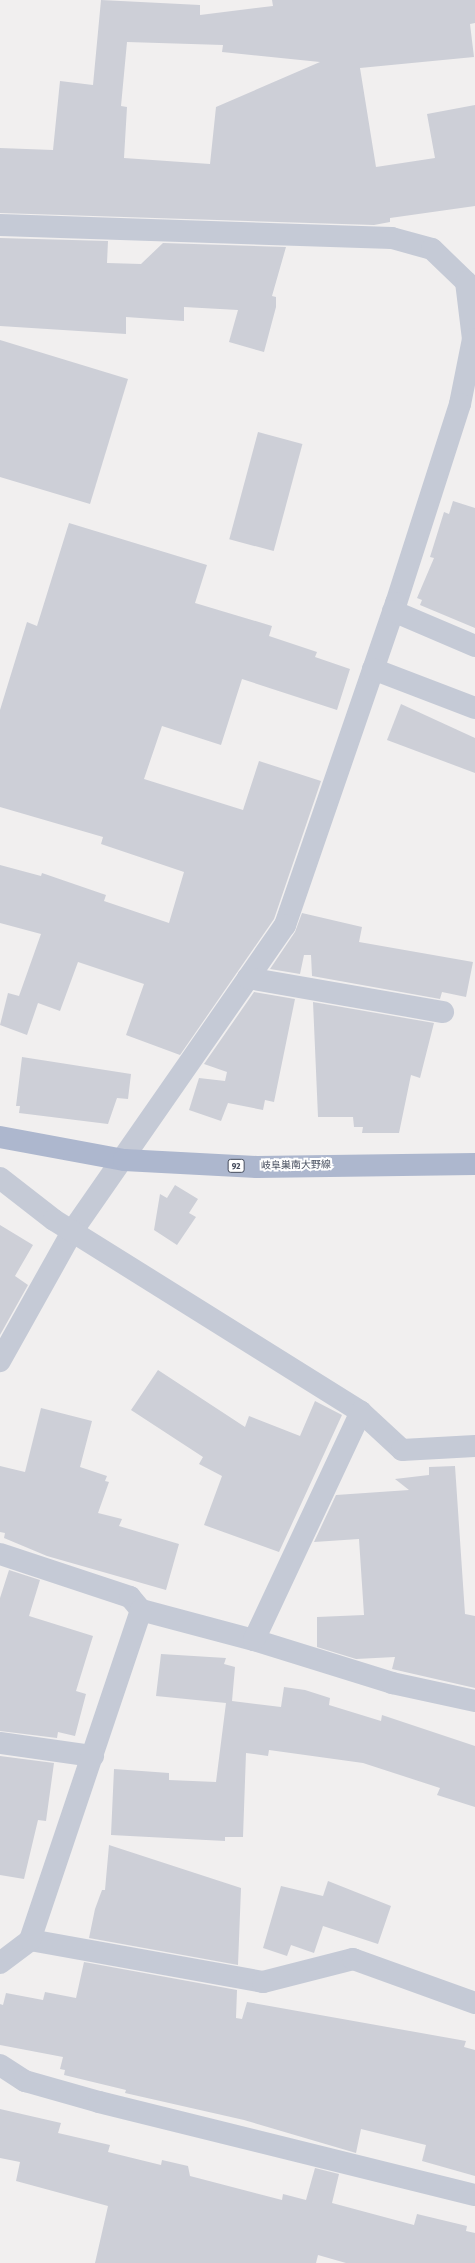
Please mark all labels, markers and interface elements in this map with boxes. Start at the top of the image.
road number: 92 [227,1159,245,1173]
street label: 岐阜巣南大野線 [261,1159,331,1173]

